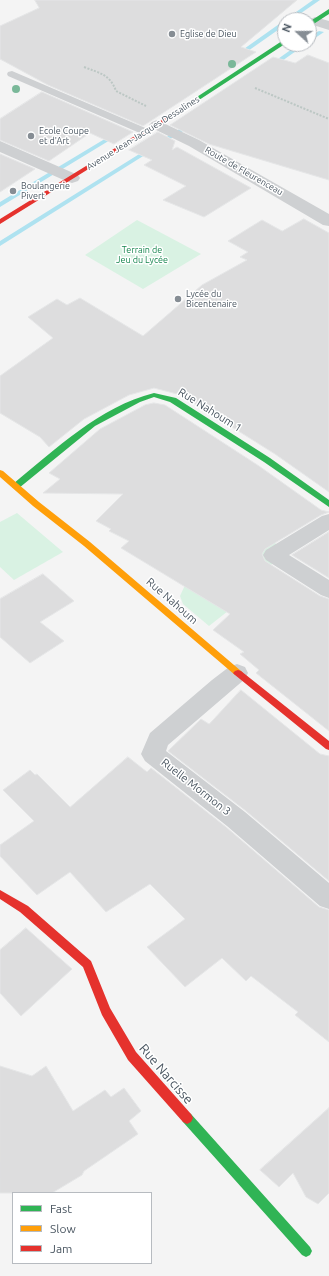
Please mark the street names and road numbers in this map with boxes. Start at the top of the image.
street label: Avenue Jean-Jacques Dessalines [85,94,201,172]
street label: Route de Fleurenceau [203,144,285,198]
street label: Rue Nahoum 1 [176,385,244,435]
street label: Rue Nahoum [144,575,200,627]
street label: Ruelle Mormon 3 [159,756,233,818]
street label: Rue Narcisse [136,1041,196,1107]

